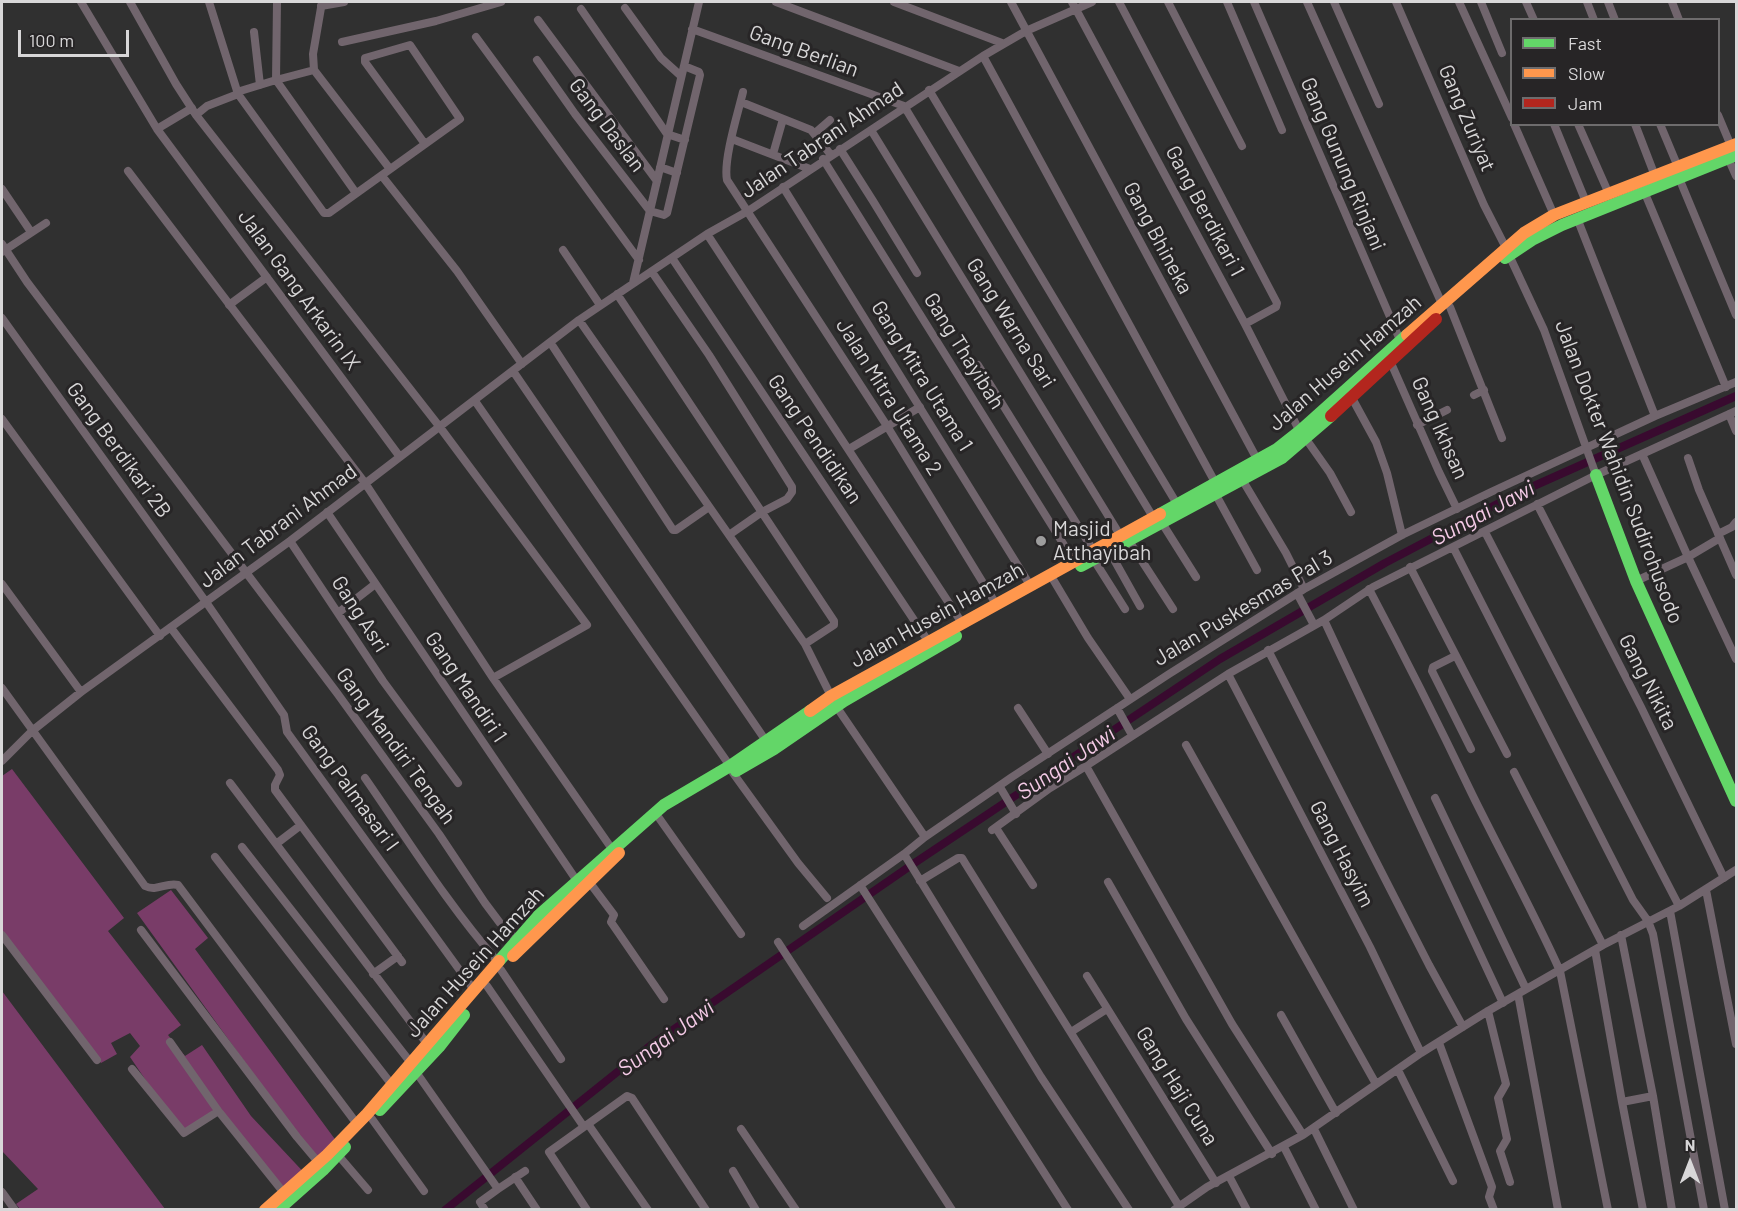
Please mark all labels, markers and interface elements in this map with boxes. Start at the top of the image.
scale bar [21,18,132,56]
legend [1510,18,1720,126]
street label: Gang Berlian [746,20,862,82]
text: 100 m [29,29,74,51]
text: Fast [1568,32,1602,54]
street label: Gang Zuriyat [1433,61,1501,175]
text: Slow [1568,62,1605,84]
street label: Gang Daslan [564,73,650,177]
street label: Gang Gunung Rinjani [1295,74,1391,254]
street label: Jalan Tabrani Ahmad [736,76,908,204]
text: Jam [1568,92,1602,114]
street label: Gang Berdikari 1 [1160,141,1250,281]
street label: Gang Bhineka [1118,178,1198,298]
street label: Jalan Gang Arkarin IX [232,205,366,375]
street label: Gang Warna Sari [961,253,1061,393]
street label: Gang Thayibah [918,288,1010,414]
street label: Jalan Husein Hamzah [1263,290,1427,436]
street label: Gang Mitra Utama 1 [866,296,978,456]
street label: Jalan Mitra Utama 2 [831,314,947,480]
street label: Jalan Dokter Wahidin Sudirohusodo [1549,317,1689,627]
street label: Gang Pendidikan [762,370,868,508]
street label: Gang Ikhsan [1406,373,1474,483]
street label: Gang Berdikari 2B [61,377,177,523]
street label: Jalan Tabrani Ahmad [194,459,362,593]
water label: Sungai Jawi [1427,475,1539,551]
place label: Masjid Atthayibah [1053,516,1151,566]
marker: Masjid Atthayibah [1034,534,1048,548]
street label: Jalan Puskesmas Pal 3 [1149,545,1337,671]
street label: Jalan Husein Hamzah [846,557,1028,673]
street label: Gang Asri [326,571,394,657]
street label: Gang Mandiri 1 [420,627,512,747]
street label: Gang Nikita [1613,630,1683,734]
street label: Gang Mandiri Tengah [331,663,461,829]
street label: Gang Palmasari I [296,720,404,856]
water label: Sungai Jawi [1012,720,1120,806]
street label: Gang Hasyim [1304,796,1380,912]
street label: Jalan Husein Hamzah [401,881,549,1043]
water label: Sungai Jawi [613,994,719,1082]
street label: Gang Haji Cuna [1130,1022,1224,1150]
north arrow [1660,1133,1720,1193]
text: N [1685,1135,1695,1154]

